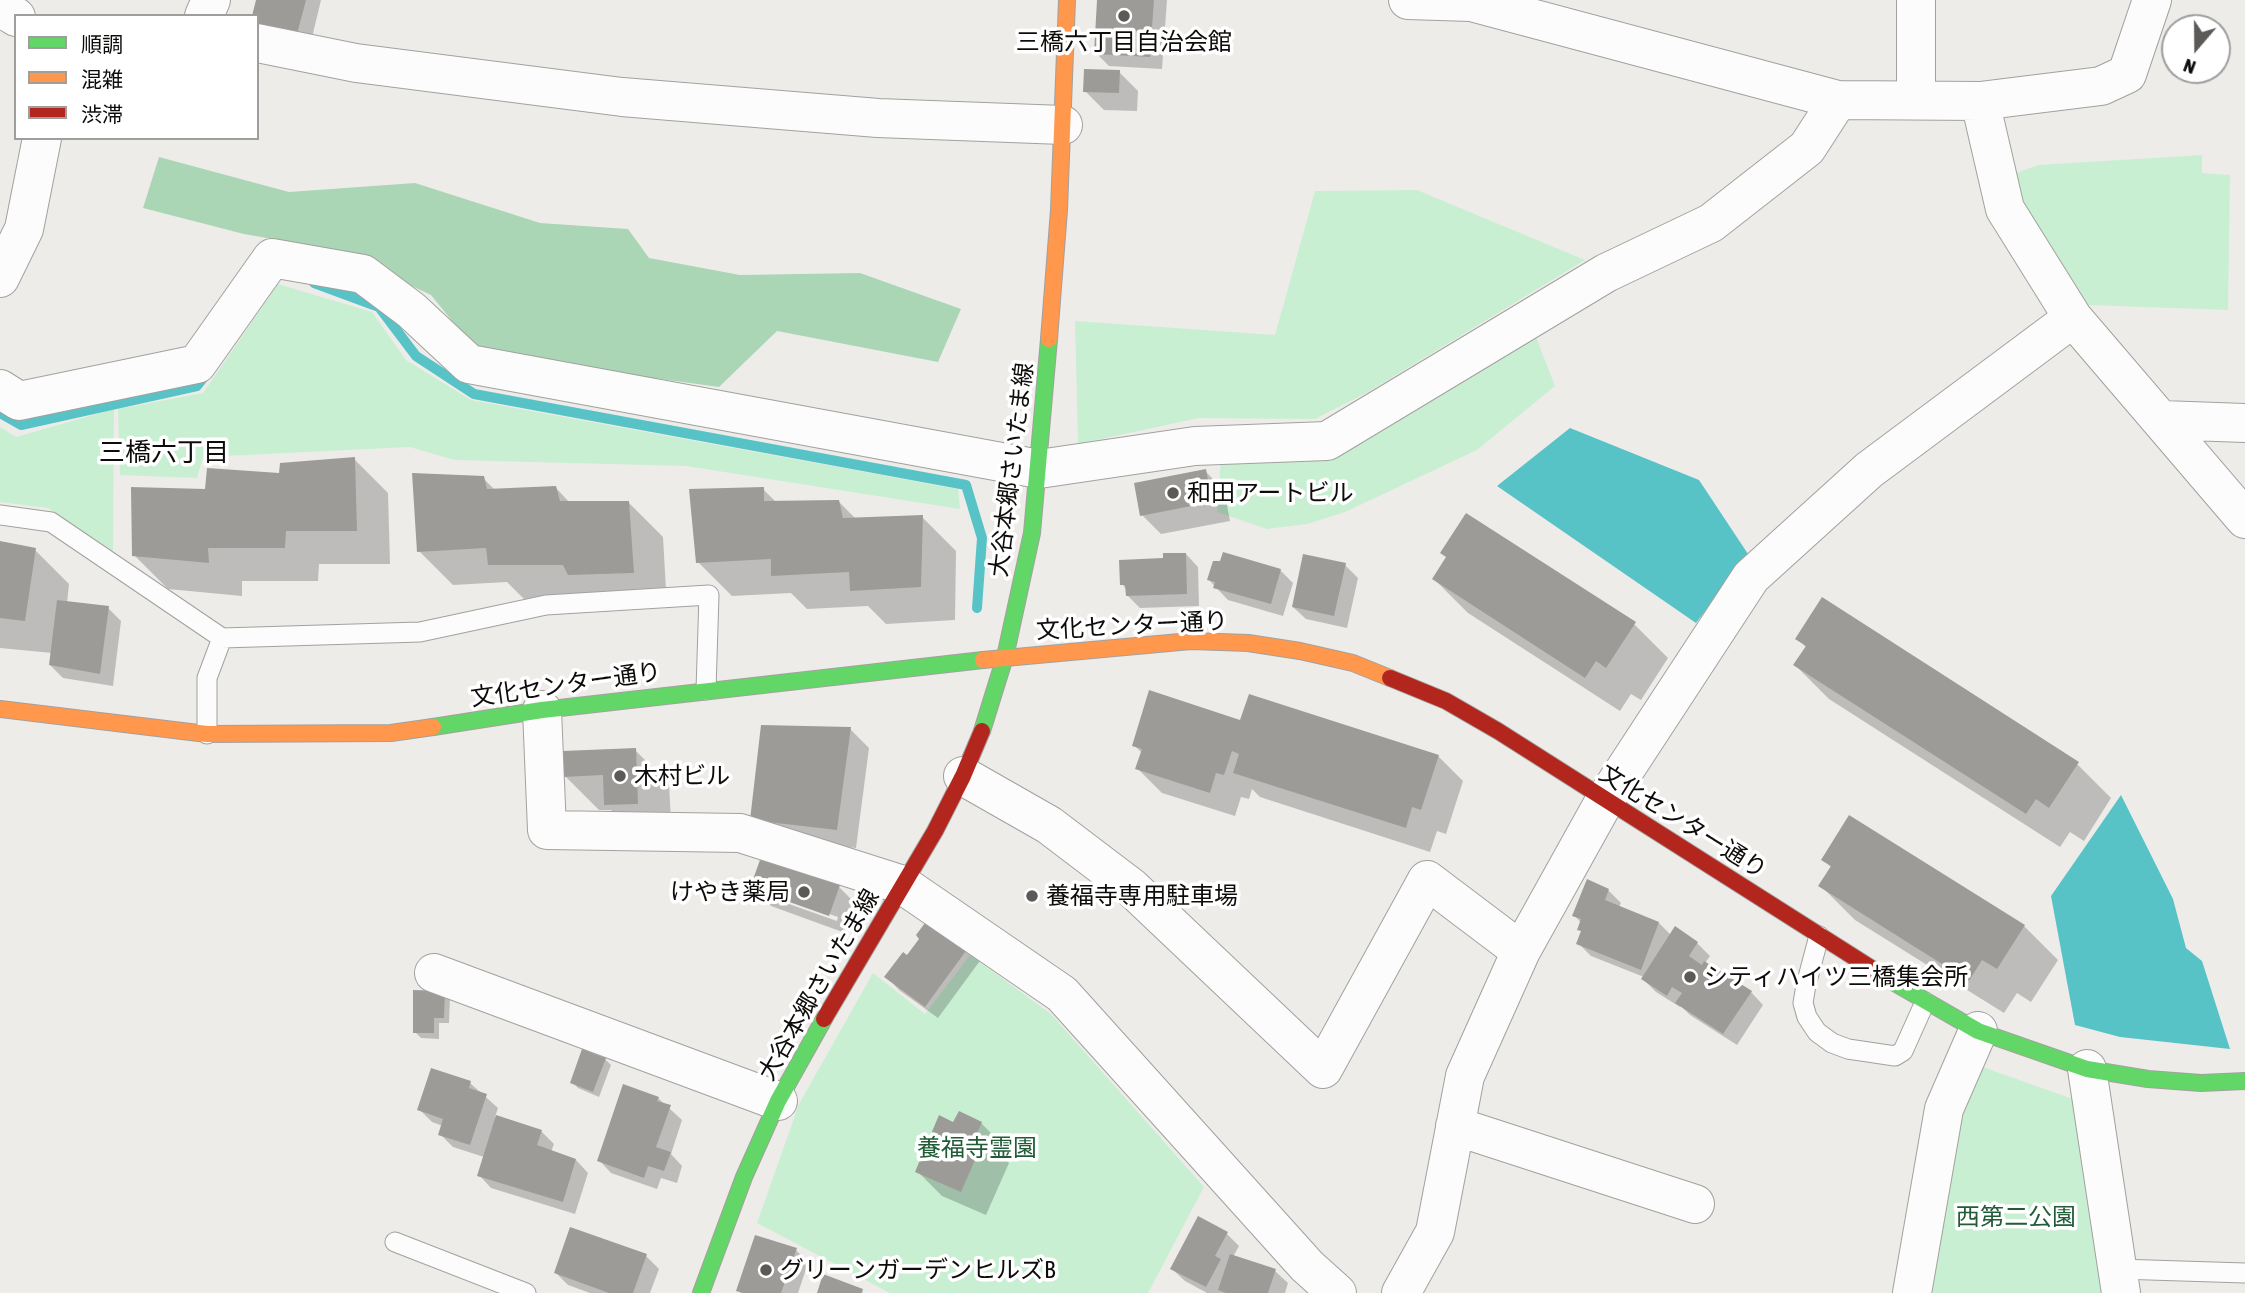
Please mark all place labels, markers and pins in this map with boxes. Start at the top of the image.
marker: 三橋六丁目自治会館 [1116,8,1132,24]
place label: 三橋六丁目自治会館 [1016,28,1232,56]
place label: 和田アートビル [1187,479,1354,507]
marker: 和田アートビル [1165,485,1181,501]
place label: 木村ビル [634,762,730,790]
marker: 木村ビル [612,768,628,784]
place label: けやき薬局 [670,878,790,906]
place label: 養福寺専用駐車場 [1046,882,1238,910]
marker: けやき薬局 [796,884,812,900]
marker: 養福寺専用駐車場 [1024,888,1040,904]
place label: シティハイツ三橋集会所 [1704,963,1968,991]
marker: シティハイツ三橋集会所 [1682,969,1698,985]
place label: グリーンガーデンヒルズB [780,1256,1055,1284]
marker: グリーンガーデンヒルズB [758,1262,774,1278]

